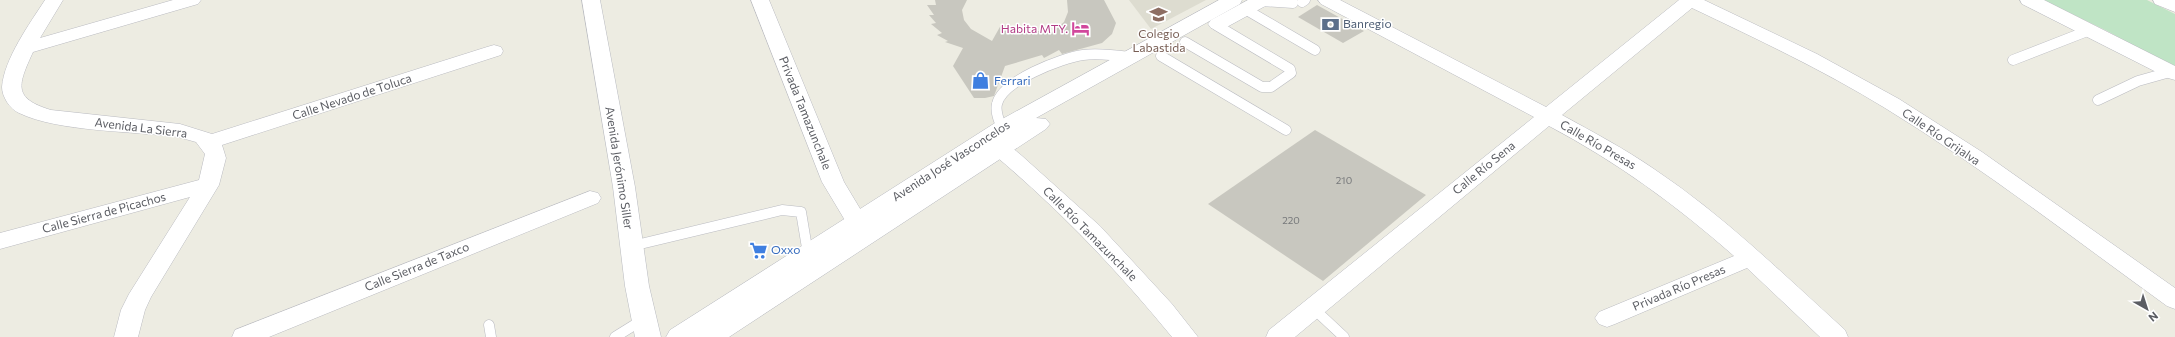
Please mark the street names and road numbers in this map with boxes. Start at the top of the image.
street label: Privada Tamazunchale [777,54,835,171]
street label: Calle Nevado de Toluca [290,70,413,122]
street label: Avenida Jerónimo Siller [602,105,637,231]
street label: Calle Río Grijalva [1900,105,1983,167]
street label: Avenida La Sierra [94,114,188,140]
street label: Avenida José Vasconcelos [889,117,1012,204]
street label: Calle Río Presas [1558,117,1639,172]
street label: Calle Río Sena [1449,138,1517,197]
street label: Calle Río Tamazunchale [1041,183,1141,283]
street label: Calle Sierra de Picachos [40,189,167,235]
street label: Calle Sierra de Taxco [362,239,471,293]
street label: Privada Río Presas [1630,261,1727,313]

